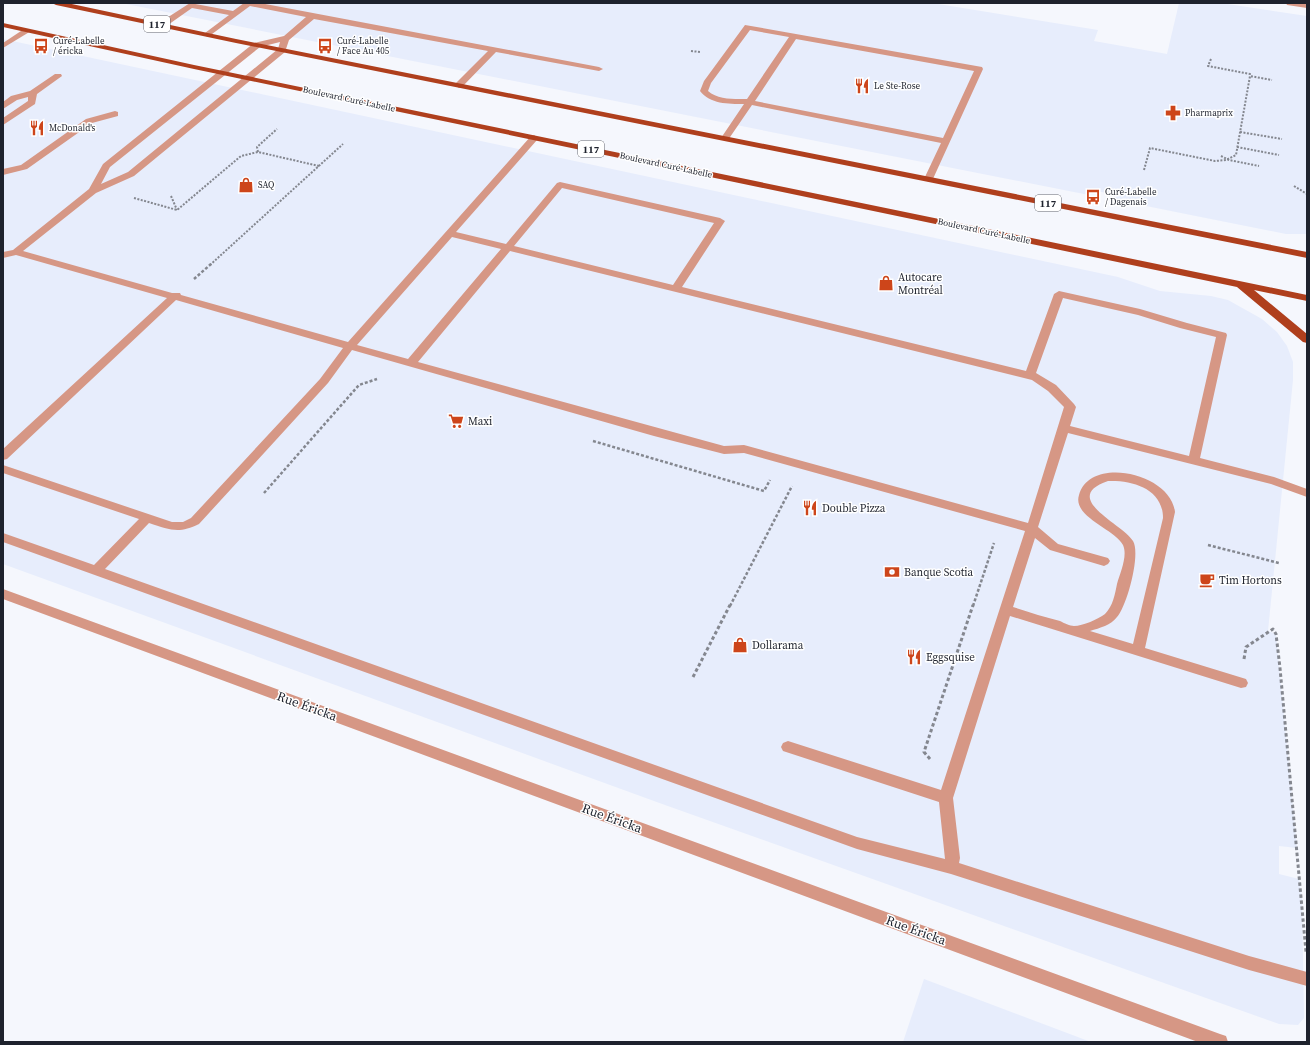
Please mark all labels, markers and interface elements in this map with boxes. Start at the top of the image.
road number: 117 [144,16,170,32]
place label: Curé-Labelle / éricka [53,35,105,57]
place label: Curé-Labelle / Face Au 405 [337,35,390,57]
bus stop icon: Curé-Labelle / éricka [32,37,50,55]
bus stop icon: Curé-Labelle / Face Au 405 [316,37,334,55]
restaurant icon: Le Ste-Rose [853,77,871,95]
place label: Le Ste-Rose [874,80,921,92]
street label: Boulevard Curé-Labelle [302,83,397,115]
pharmacy icon: Pharmaprix [1164,104,1182,122]
place label: Pharmaprix [1185,107,1233,119]
restaurant icon: McDonald's [28,119,46,137]
place label: McDonald's [49,122,96,134]
road number: 117 [578,141,604,157]
street label: Boulevard Curé-Labelle [619,149,714,181]
shop icon: SAQ [237,176,255,194]
place label: SAQ [258,179,274,191]
place label: Curé-Labelle / Dagenais [1105,186,1157,208]
bus stop icon: Curé-Labelle / Dagenais [1084,188,1102,206]
road number: 117 [1035,195,1061,211]
street label: Boulevard Curé-Labelle [937,215,1032,247]
place label: Autocare Montréal [898,270,943,298]
shop icon: Autocare Montréal [877,274,895,292]
supermarket icon: Maxi [447,412,465,430]
place label: Maxi [468,414,492,429]
restaurant icon: Double Pizza [801,499,819,517]
place label: Double Pizza [822,501,886,516]
bank icon: Banque Scotia [883,563,901,581]
place label: Banque Scotia [904,565,974,580]
cafe icon: Tim Hortons [1198,571,1216,589]
place label: Tim Hortons [1219,573,1282,588]
shop icon: Dollarama [731,636,749,654]
place label: Dollarama [752,638,804,653]
restaurant icon: Eggsquise [905,648,923,666]
place label: Eggsquise [926,650,975,665]
street label: Rue Éricka [275,687,340,725]
street label: Rue Éricka [580,799,645,837]
street label: Rue Éricka [884,911,949,949]

